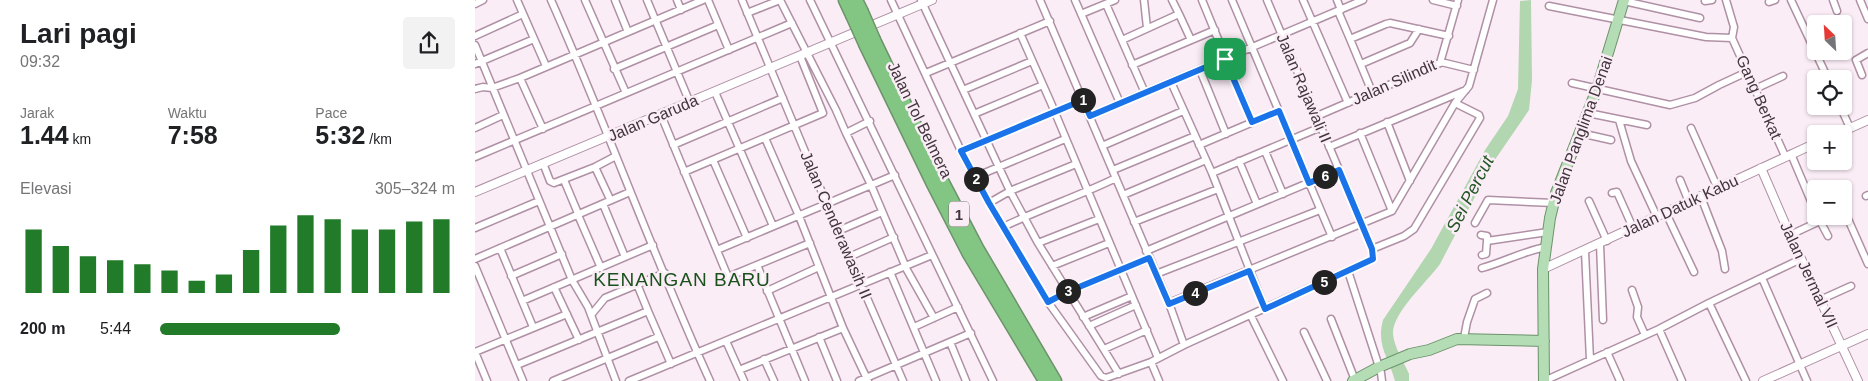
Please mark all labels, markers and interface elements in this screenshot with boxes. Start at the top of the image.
north arrow [1807,15,1853,60]
map controls [1807,15,1852,225]
button: share [403,17,455,69]
text: Lari pagi [20,18,137,49]
street label: Jalan Rajawali II [1273,31,1335,145]
pin [1204,38,1246,80]
icon: arrive [1211,45,1239,73]
text: 09:32 [20,53,60,70]
street label: Gang Berkat [1733,53,1785,142]
street label: Jalan Panglima Denai [1546,54,1616,206]
street label: Jalan Silindit [1350,56,1439,108]
street label: Jalan Tol Belmera [885,59,955,181]
button: locate [1807,70,1852,115]
pin: 1 [1071,88,1095,112]
street label: Jalan Garuda [605,91,701,145]
text: 1 [1080,92,1087,108]
text: Jarak [20,105,54,121]
text: Waktu [168,105,207,121]
text: Pace [315,105,347,121]
text: 1.44 [20,121,69,149]
text: 7:58 [168,121,218,149]
text: 5:32 [315,121,365,149]
button: + [1807,125,1852,170]
text: km [69,131,91,147]
text: /km [365,131,392,147]
street label: Jalan Cenderawasih II [797,149,875,301]
water label: Sei Percut [1442,152,1498,236]
pin: 6 [1313,164,1337,188]
pin: 2 [963,166,989,192]
text: 6 [1322,168,1329,184]
text: 2 [973,171,980,187]
street label: Jalan Datuk Kabu [1619,172,1741,240]
text: Elevasi [20,180,72,197]
text: 305–324 m [375,180,455,197]
button: − [1807,180,1852,225]
road number: 1 [949,202,969,226]
street label: Jalan Jermal VII [1777,219,1841,331]
district label: KENANGAN BARU [593,269,771,290]
pin: 5 [1311,270,1337,294]
text: 5 [1321,274,1328,290]
pin: 3 [1055,278,1081,304]
pin: 4 [1183,280,1207,306]
text: 3 [1065,283,1072,299]
text: 4 [1192,285,1199,301]
text: 200 m [20,320,65,337]
text: 5:44 [100,320,131,337]

